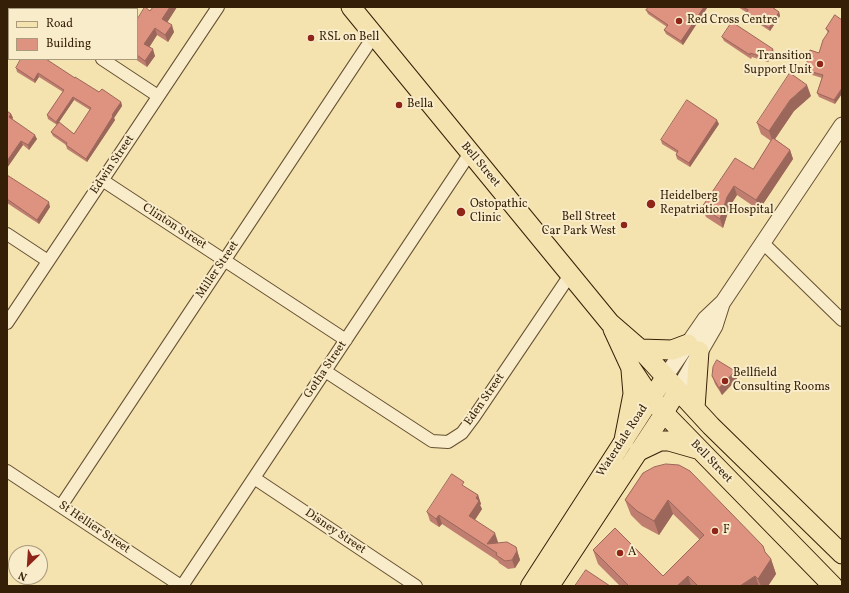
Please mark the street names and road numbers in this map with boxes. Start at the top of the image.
street label: Edwin Street [88,133,138,197]
street label: Bell Street [457,140,503,190]
street label: Clinton Street [139,201,209,253]
street label: Miller Street [193,238,243,302]
street label: Gotha Street [301,338,351,402]
street label: Eden Street [462,371,508,429]
street label: Waterdale Road [594,402,652,480]
street label: Bell Street [687,438,735,486]
street label: St Hellier Street [55,499,133,557]
street label: Disney Street [302,506,368,558]

